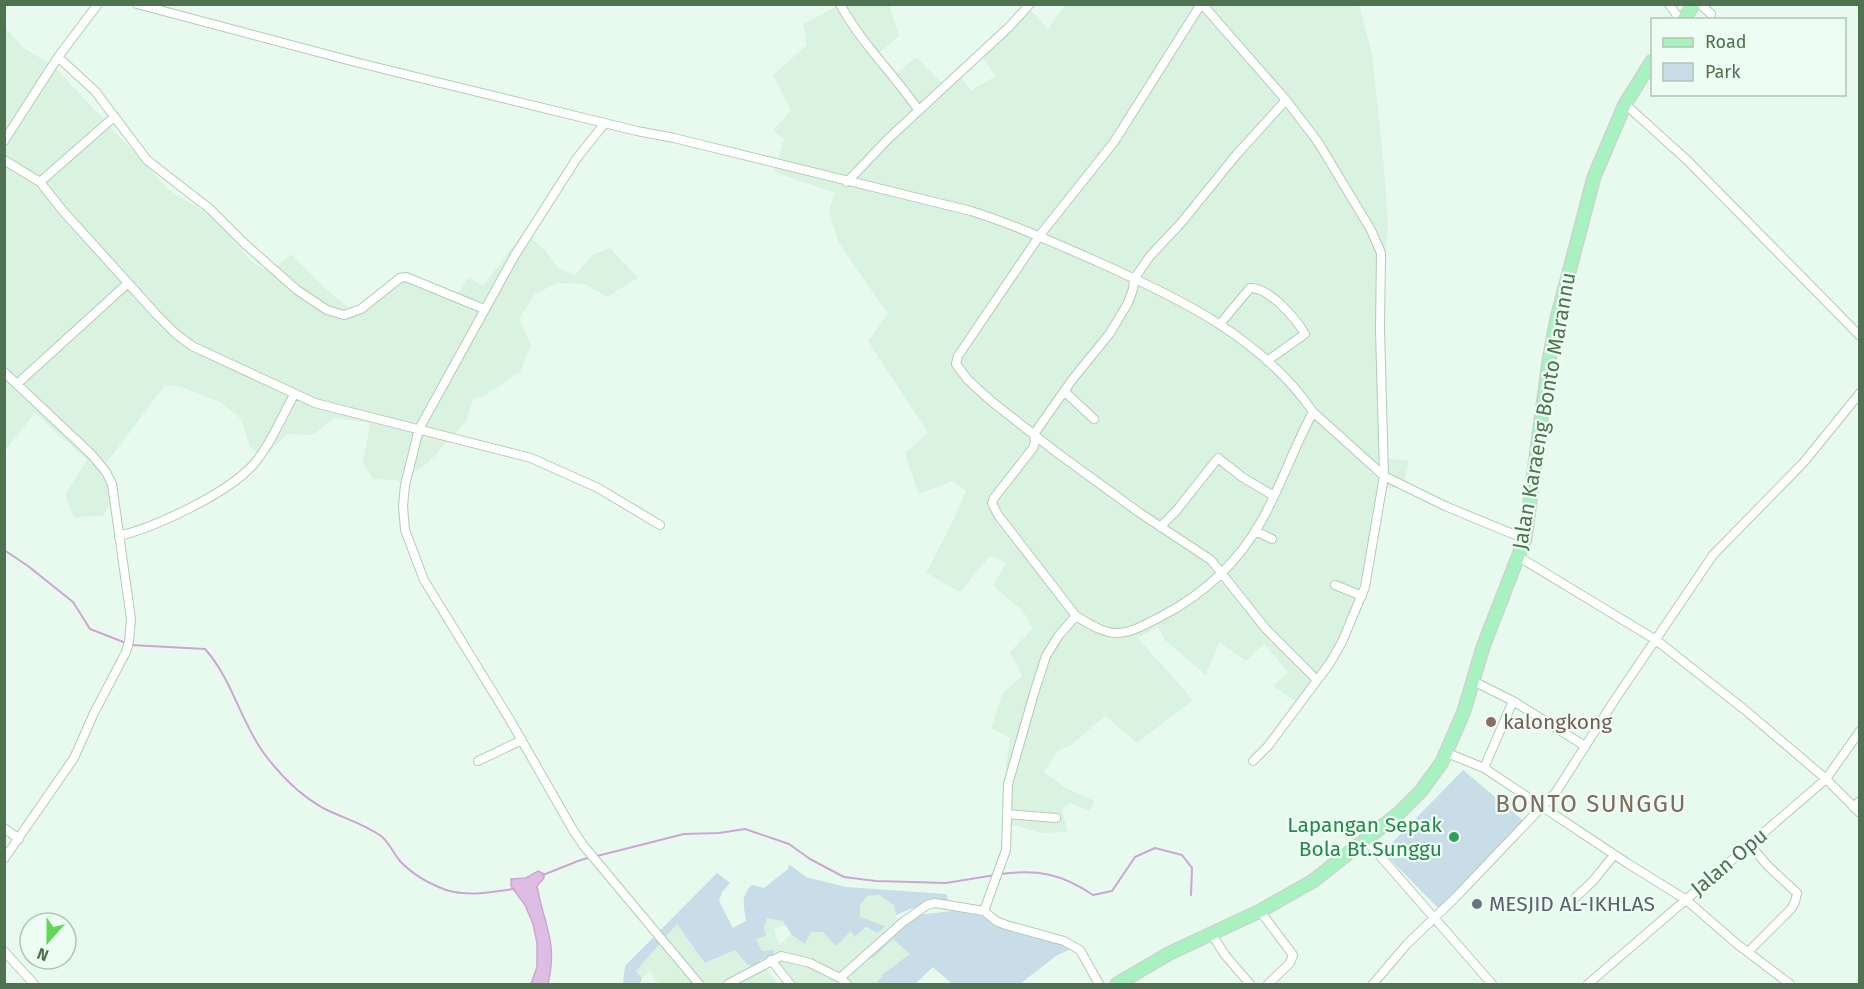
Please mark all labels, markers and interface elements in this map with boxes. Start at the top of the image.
legend [1651,18,1846,96]
text: Road [1705,31,1747,53]
text: Park [1705,61,1741,83]
street label: Jalan Karaeng Bonto Marannu [1507,270,1581,552]
place label: kalongkong [1503,709,1612,735]
marker: kalongkong [1484,715,1498,729]
district label: BONTO SUNGGU [1495,790,1687,818]
place label: Lapangan Sepak Bola Bt.Sunggu [1287,812,1442,862]
street label: Jalan Opu [1685,822,1773,902]
marker: Lapangan Sepak Bola Bt.Sunggu [1447,830,1461,844]
place label: MESJID AL-IKHLAS [1489,891,1655,917]
marker: MESJID AL-IKHLAS [1470,897,1484,911]
north arrow [18,911,78,971]
text: N [34,944,51,965]

